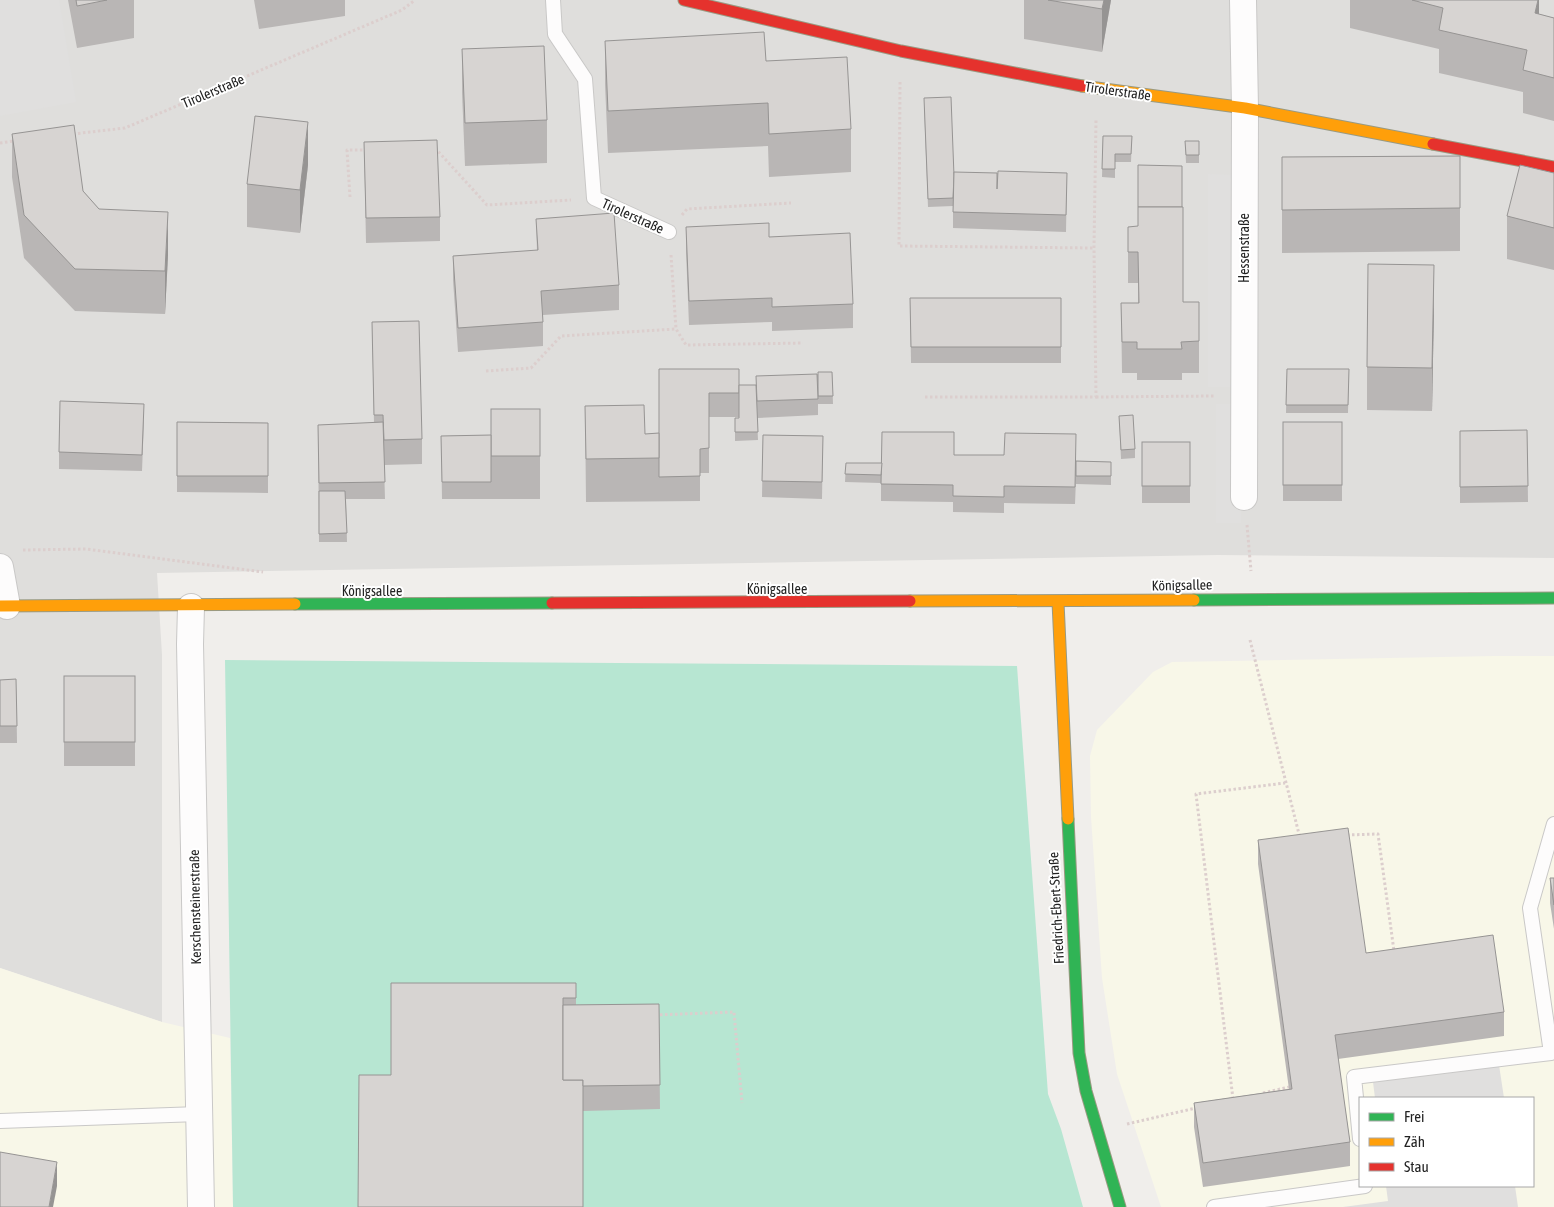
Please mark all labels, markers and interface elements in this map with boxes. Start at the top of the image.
street label: Tirolerstraße [179,71,247,111]
street label: Tirolerstraße [1084,78,1152,104]
street label: Tirolerstraße [600,195,666,237]
street label: Hessenstraße [1236,213,1252,283]
street label: Königsallee [1152,576,1212,594]
street label: Königsallee [747,581,807,597]
street label: Königsallee [342,583,402,599]
street label: Kerschensteinerstraße [186,849,204,965]
street label: Friedrich-Ebert-Straße [1045,852,1067,964]
legend [1359,1097,1534,1187]
text: Frei [1404,1108,1424,1125]
text: Zäh [1404,1133,1425,1150]
text: Stau [1404,1158,1429,1175]

